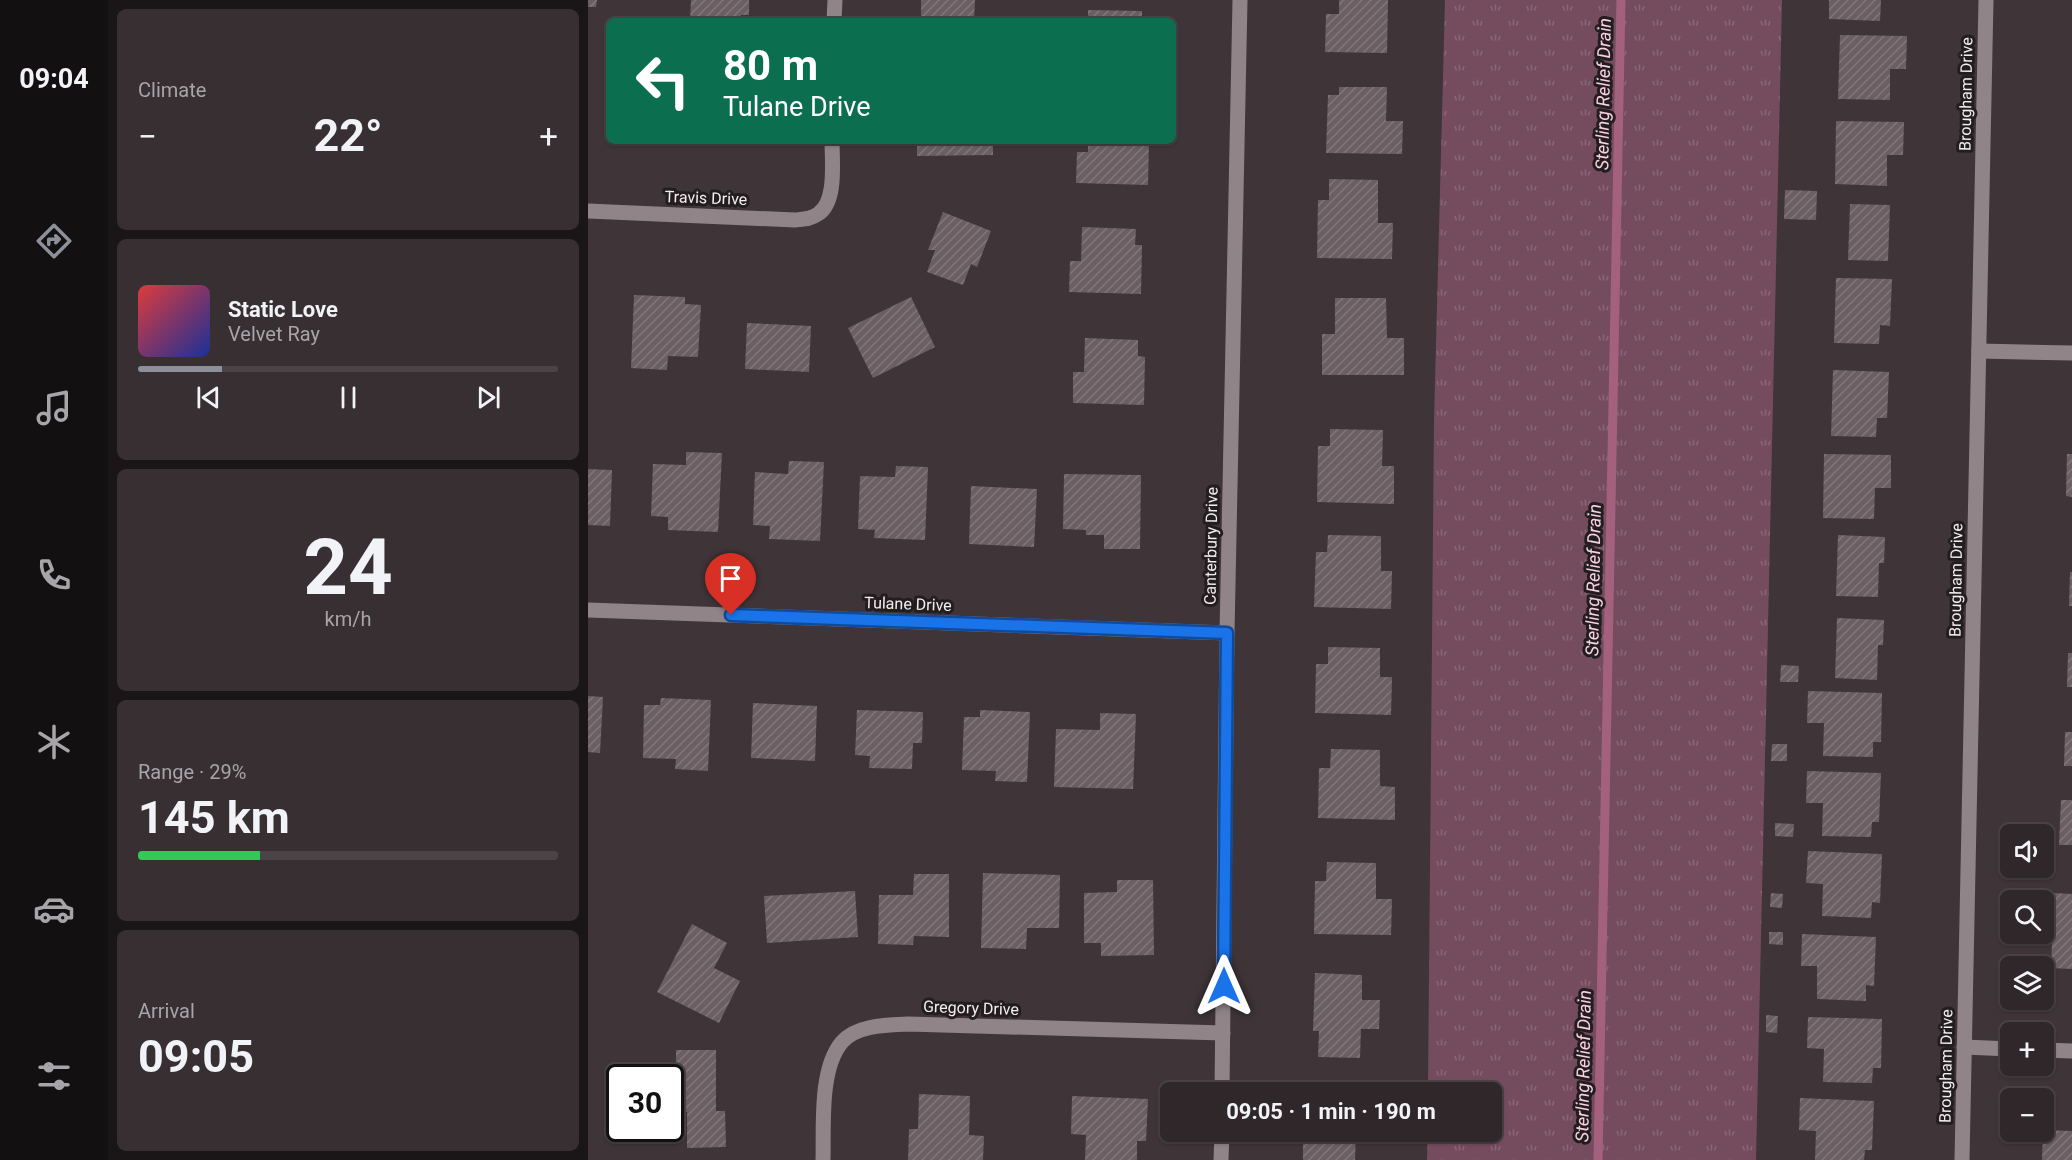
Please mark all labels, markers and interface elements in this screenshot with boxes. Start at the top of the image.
water label: Sterling Relief Drain [1591,18,1615,170]
street label: Brougham Drive [1956,37,1976,151]
text: 80 m [723,41,818,90]
icon: left [624,42,702,120]
text: 09:04 [19,63,89,95]
text: Climate [138,78,206,102]
text: Tulane Drive [723,91,871,123]
text: 22° [313,109,383,162]
text: − [138,117,157,156]
text: + [539,117,558,156]
street label: Travis Drive [664,187,748,209]
icon: directions [33,220,75,262]
text: Static Love [228,297,338,322]
text: Velvet Ray [228,322,320,346]
icon: previous [192,381,225,414]
icon: pause [332,381,365,414]
icon: next [472,381,505,414]
icon: music [33,387,75,429]
street label: Canterbury Drive [1200,487,1222,605]
water label: Sterling Relief Drain [1581,504,1605,656]
text: 24 [303,522,393,613]
street label: Brougham Drive [1946,523,1966,637]
pin [705,553,756,615]
icon: phone [33,554,75,596]
icon: arrive [714,562,747,595]
street label: Tulane Drive [864,593,952,615]
text: km/h [325,607,371,631]
icon: climate [33,721,75,763]
text: Range · 29% [138,760,246,784]
text: 145 km [138,791,290,844]
map controls [2000,824,2054,1142]
button: sound [2000,824,2054,878]
icon: car [33,888,75,930]
button: search [2000,890,2054,944]
position arrow [1192,954,1256,1018]
button: layers [2000,956,2054,1010]
water label: Sterling Relief Drain [1571,990,1595,1142]
street label: Gregory Drive [923,997,1019,1019]
text: Arrival [138,999,195,1023]
street label: Brougham Drive [1936,1009,1956,1123]
button: + [2000,1022,2054,1076]
text: 09:05 [138,1030,254,1083]
icon: filters [33,1055,75,1097]
speed limit sign: 30 [606,1064,684,1142]
button: − [2000,1088,2054,1142]
text: 09:05 · 1 min · 190 m [1226,1099,1436,1124]

